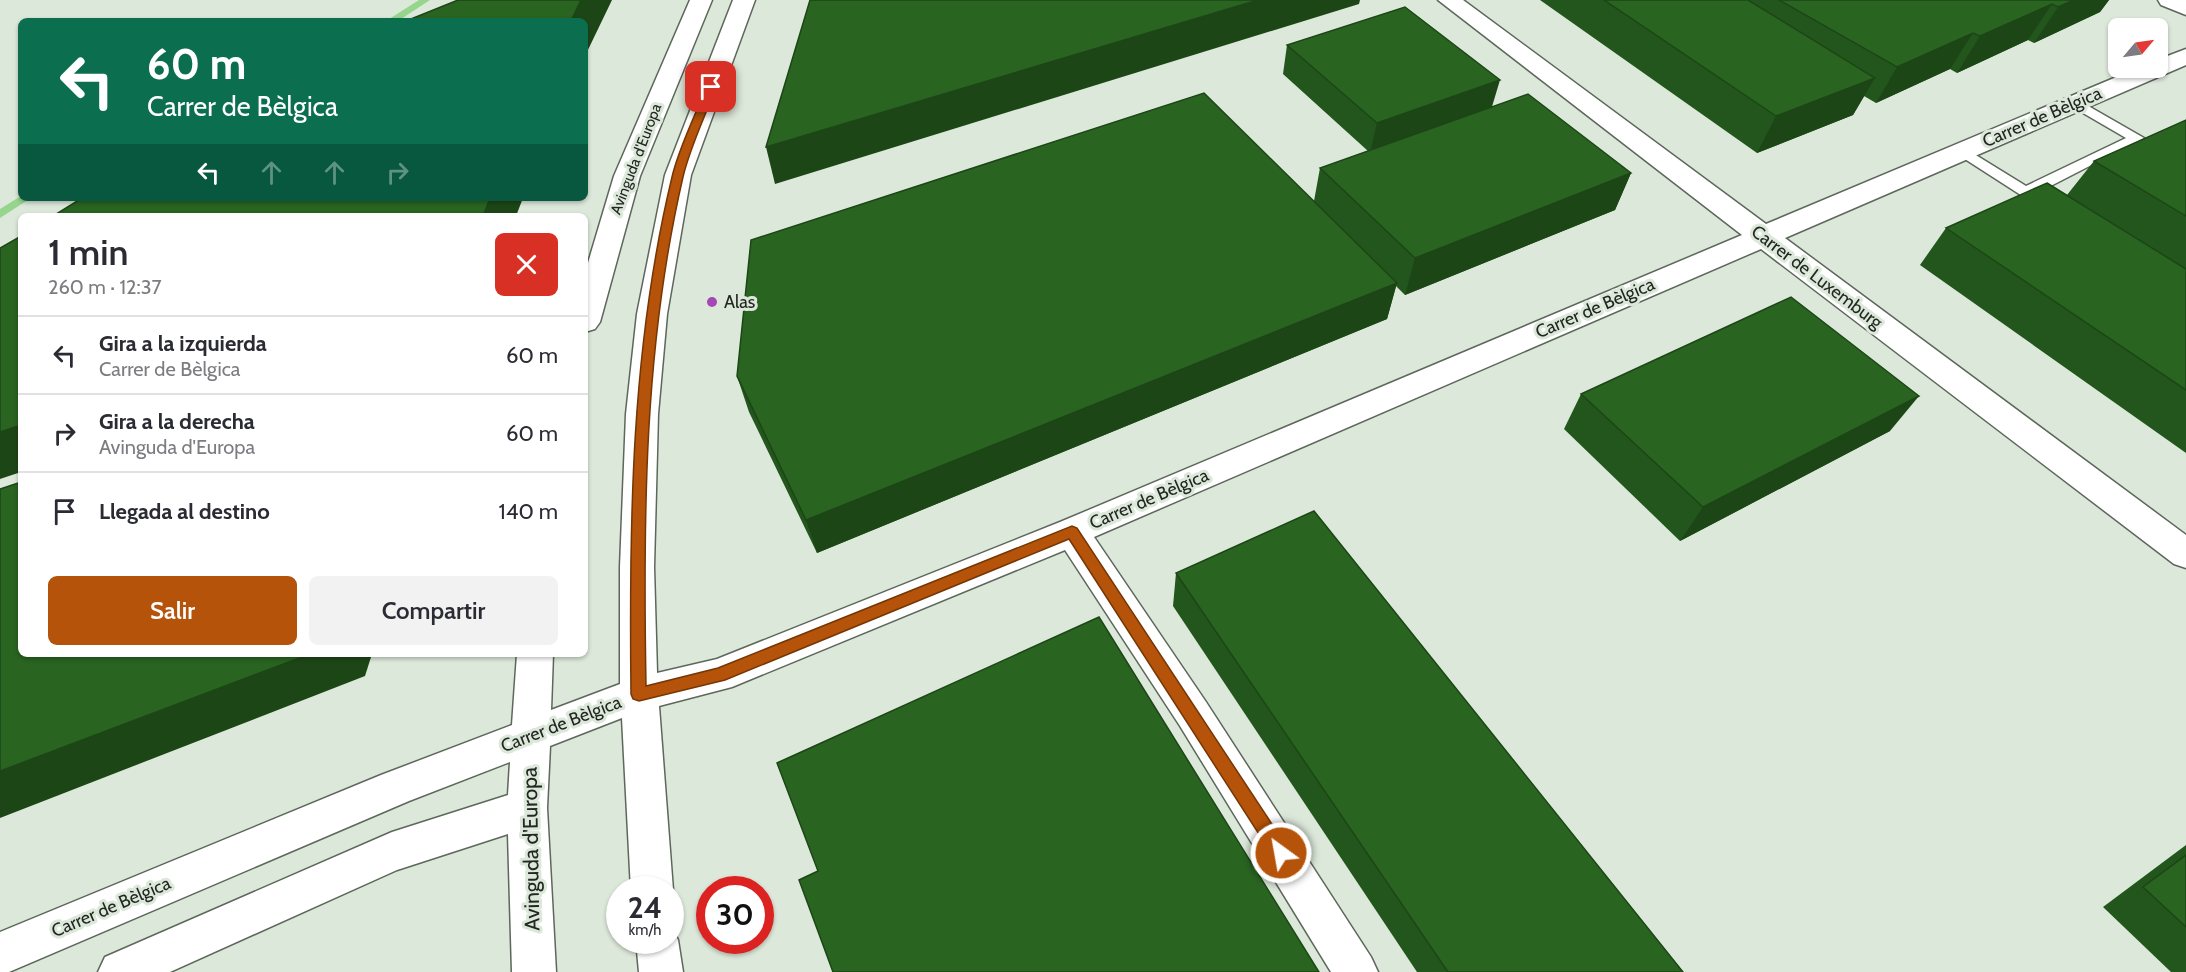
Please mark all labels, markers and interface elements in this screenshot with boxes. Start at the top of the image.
north arrow [2108,18,2168,78]
map controls [2108,18,2168,78]
text: 60 m [147,38,246,90]
icon: left [48,42,126,120]
pin [685,61,736,112]
icon: arrive [694,70,727,103]
street label: Carrer de Bèlgica [1979,82,2105,152]
text: Carrer de Bèlgica [147,90,338,123]
street label: Avinguda d'Europa [607,100,666,217]
icon: left [192,156,225,189]
icon: ahead [255,156,288,189]
icon: ahead [318,156,351,189]
icon: right [381,156,414,189]
street label: Carrer de Luxemburg [1747,220,1888,334]
text: 1 min [48,230,128,274]
button: close [495,233,558,296]
street label: Carrer de Bèlgica [1532,273,1658,343]
text: 260 m · 12:37 [48,275,162,299]
place label: Alas [724,291,755,313]
marker: Alas [705,295,719,309]
text: Gira a la izquierda [99,330,267,357]
icon: left [48,339,81,372]
text: 60 m [506,342,558,369]
text: Carrer de Bèlgica [99,357,240,381]
text: Gira a la derecha [99,408,255,435]
icon: right [48,417,81,450]
text: 60 m [506,420,558,447]
text: Avinguda d'Europa [99,435,255,459]
street label: Carrer de Bèlgica [1086,464,1212,534]
icon: arrive [48,495,81,528]
text: Llegada al destino [99,498,270,525]
text: 140 m [499,498,558,525]
button: Salir [48,576,297,645]
button: Compartir [309,576,558,645]
street label: Carrer de Bèlgica [498,691,625,757]
street label: Avinguda d'Europa [517,767,544,931]
position arrow [1249,821,1313,885]
street label: Carrer de Bèlgica [48,872,174,942]
speed limit sign: 30 [696,876,774,954]
text: 24 [628,889,662,926]
text: km/h [629,921,661,939]

